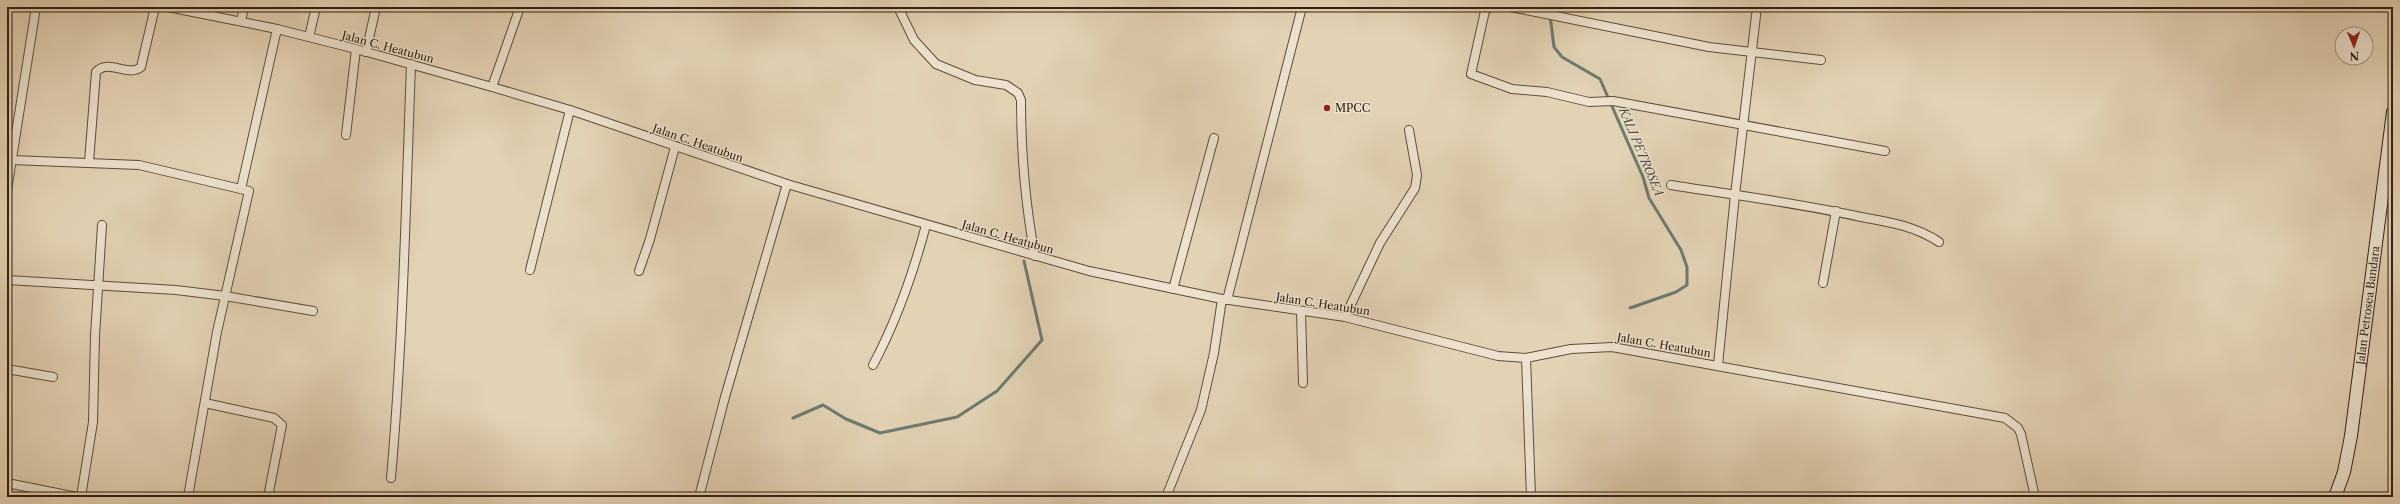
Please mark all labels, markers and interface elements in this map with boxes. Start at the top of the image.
north arrow [2334,26,2374,66]
street label: Jalan C. Heatubun [338,27,436,66]
text: N [2349,49,2359,63]
place label: MPCC [1335,101,1370,115]
marker: MPCC [1322,103,1332,113]
water label: KALI PETROSEA [1616,104,1667,199]
street label: Jalan C. Heatubun [649,120,745,165]
street label: Jalan C. Heatubun [959,217,1056,257]
street label: Jalan Petrosea Bandara [2353,245,2383,368]
street label: Jalan C. Heatubun [1273,289,1371,318]
street label: Jalan C. Heatubun [1614,330,1712,360]

